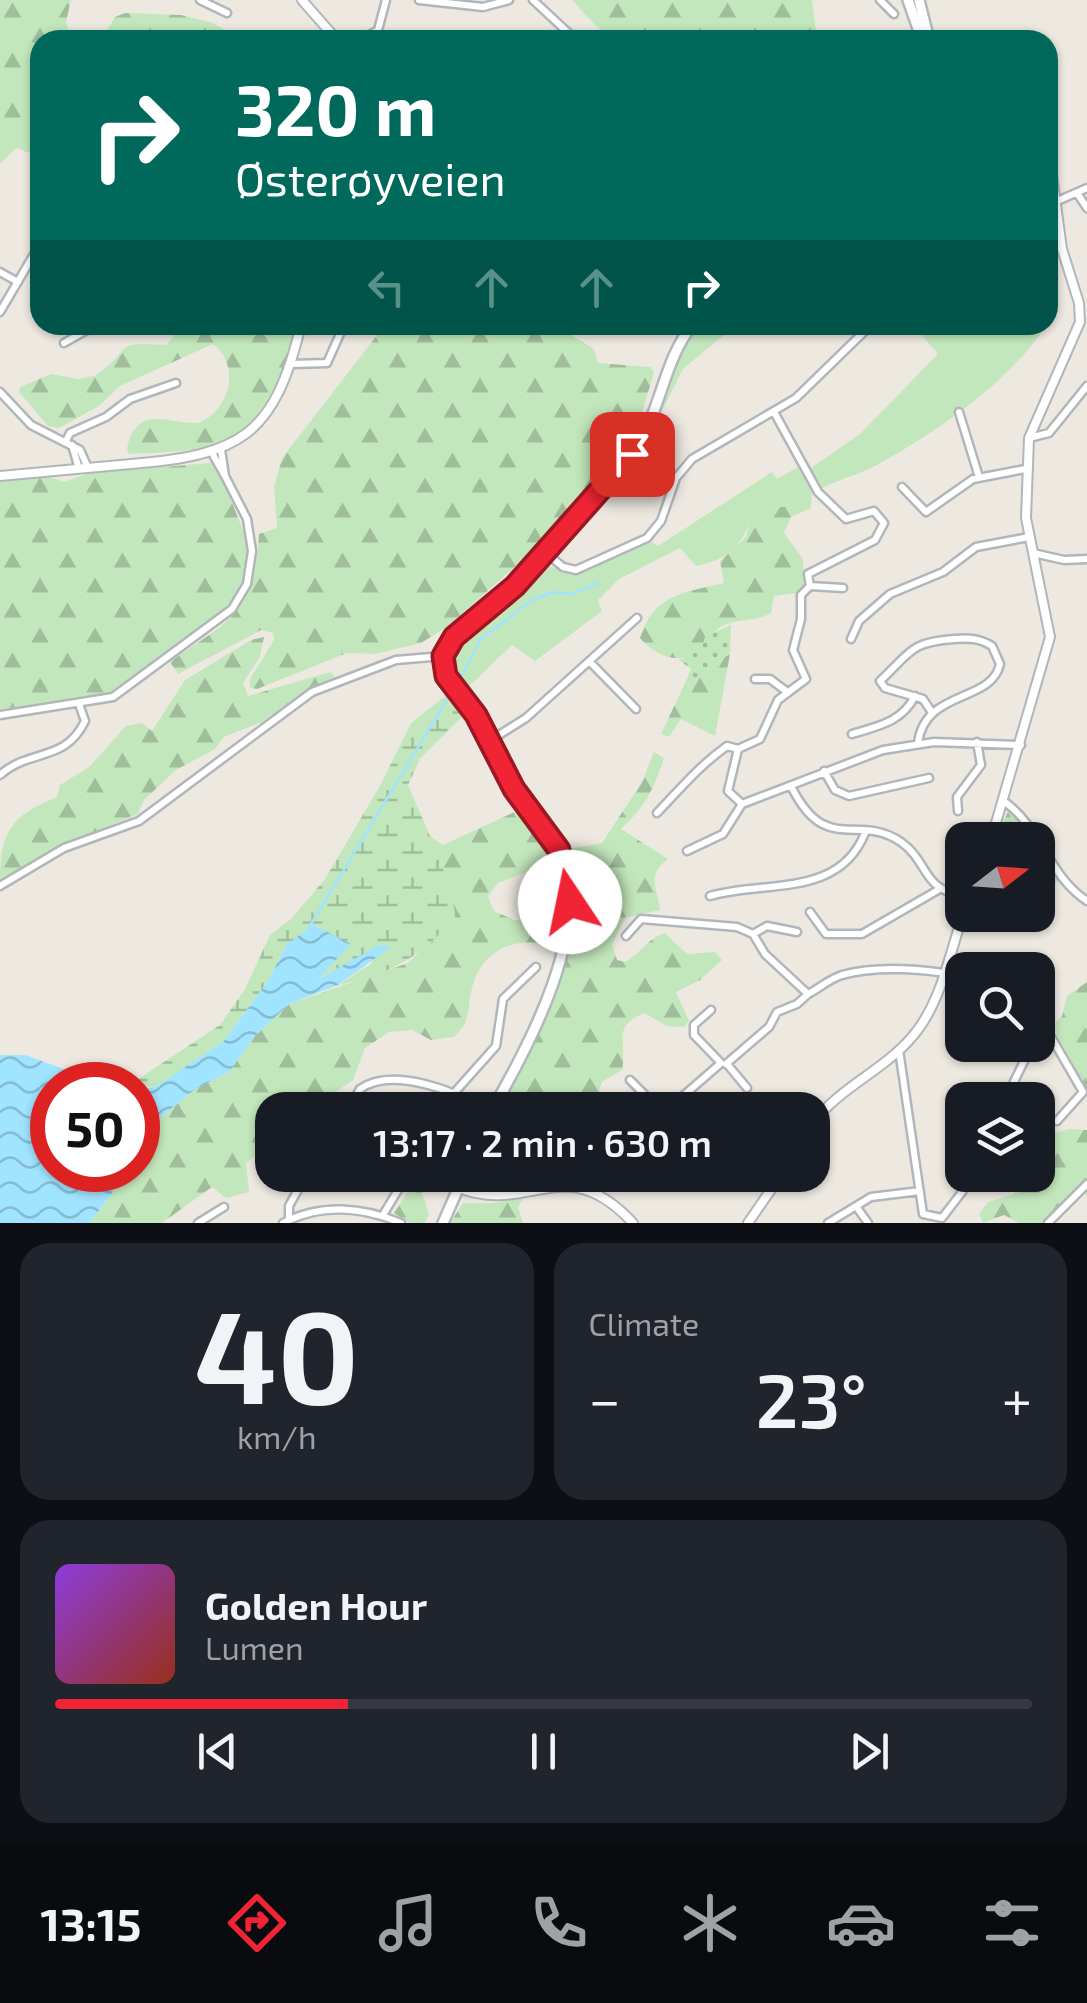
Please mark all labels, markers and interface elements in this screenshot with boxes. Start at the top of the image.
text: 320 m [235,66,436,150]
icon: right [70,70,200,200]
text: Østerøyveien [235,151,506,205]
icon: left [359,260,414,315]
icon: ahead [464,260,519,315]
icon: ahead [569,260,624,315]
icon: right [674,260,729,315]
pin [590,412,675,497]
icon: arrive [605,427,660,482]
north arrow [945,822,1055,932]
map controls [945,822,1055,1192]
position arrow [518,850,622,954]
button: search [945,952,1055,1062]
speed limit sign: 50 [30,1062,160,1192]
button: layers [945,1082,1055,1192]
text: 13:17 · 2 min · 630 m [373,1119,712,1165]
text: 40 [194,1274,359,1430]
text: Climate [589,1304,699,1342]
text: 23° [755,1353,867,1443]
text: − [589,1365,621,1431]
text: + [1002,1365,1032,1431]
text: km/h [237,1417,316,1455]
text: Golden Hour [205,1582,427,1628]
text: Lumen [205,1628,304,1666]
icon: previous [190,1724,245,1779]
icon: pause [516,1724,571,1779]
icon: next [842,1724,897,1779]
icon: directions [222,1888,292,1958]
icon: music [373,1888,443,1958]
icon: phone [524,1888,594,1958]
icon: climate [675,1888,745,1958]
icon: car [826,1888,896,1958]
icon: filters [977,1888,1047,1958]
text: 13:15 [40,1896,141,1950]

